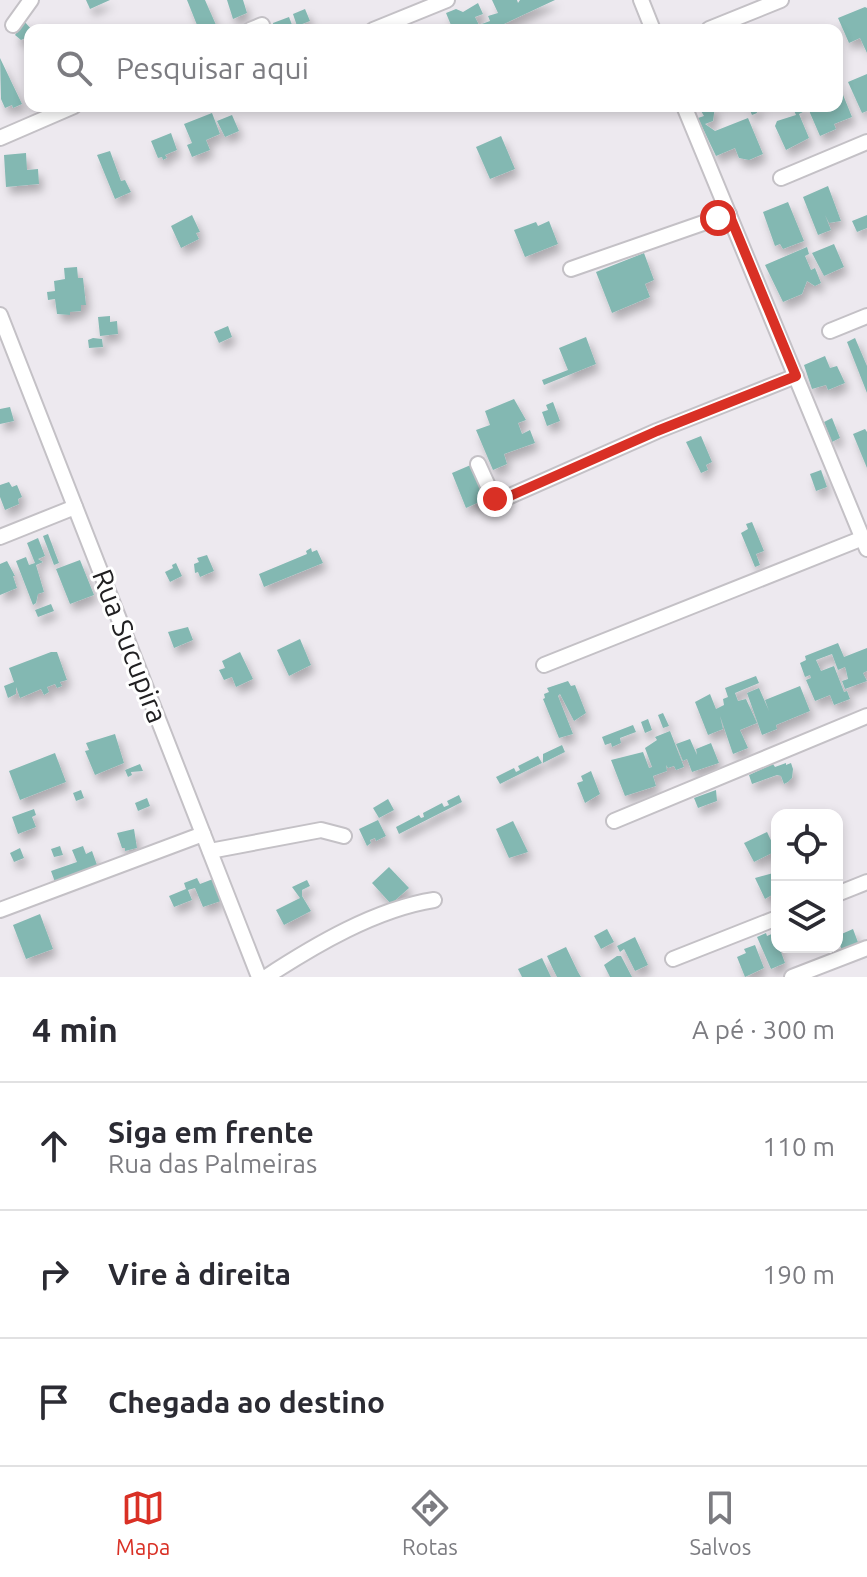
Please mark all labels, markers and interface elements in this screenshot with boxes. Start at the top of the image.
search box [24,24,843,112]
icon: search [52,46,96,90]
text: Pesquisar aqui [116,51,309,85]
route start [700,200,736,236]
route end [477,481,513,517]
street label: Rua Sucupira [87,565,174,727]
map controls [771,809,843,953]
button: locate [771,809,843,881]
button: layers [771,881,843,953]
text: 4 min [32,1010,118,1048]
text: A pé · 300 m [692,1015,835,1044]
text: Siga em frente [108,1115,314,1149]
icon: ahead [32,1124,76,1168]
text: 110 m [763,1132,835,1161]
text: Rua das Palmeiras [108,1149,317,1178]
icon: right [32,1252,76,1296]
text: Vire à direita [108,1257,291,1291]
text: 190 m [763,1260,835,1289]
icon: arrive [32,1380,76,1424]
text: Chegada ao destino [108,1385,385,1419]
tab: Mapa [116,1486,170,1559]
tab: Rotas [402,1486,458,1559]
tab: Salvos [689,1486,751,1559]

